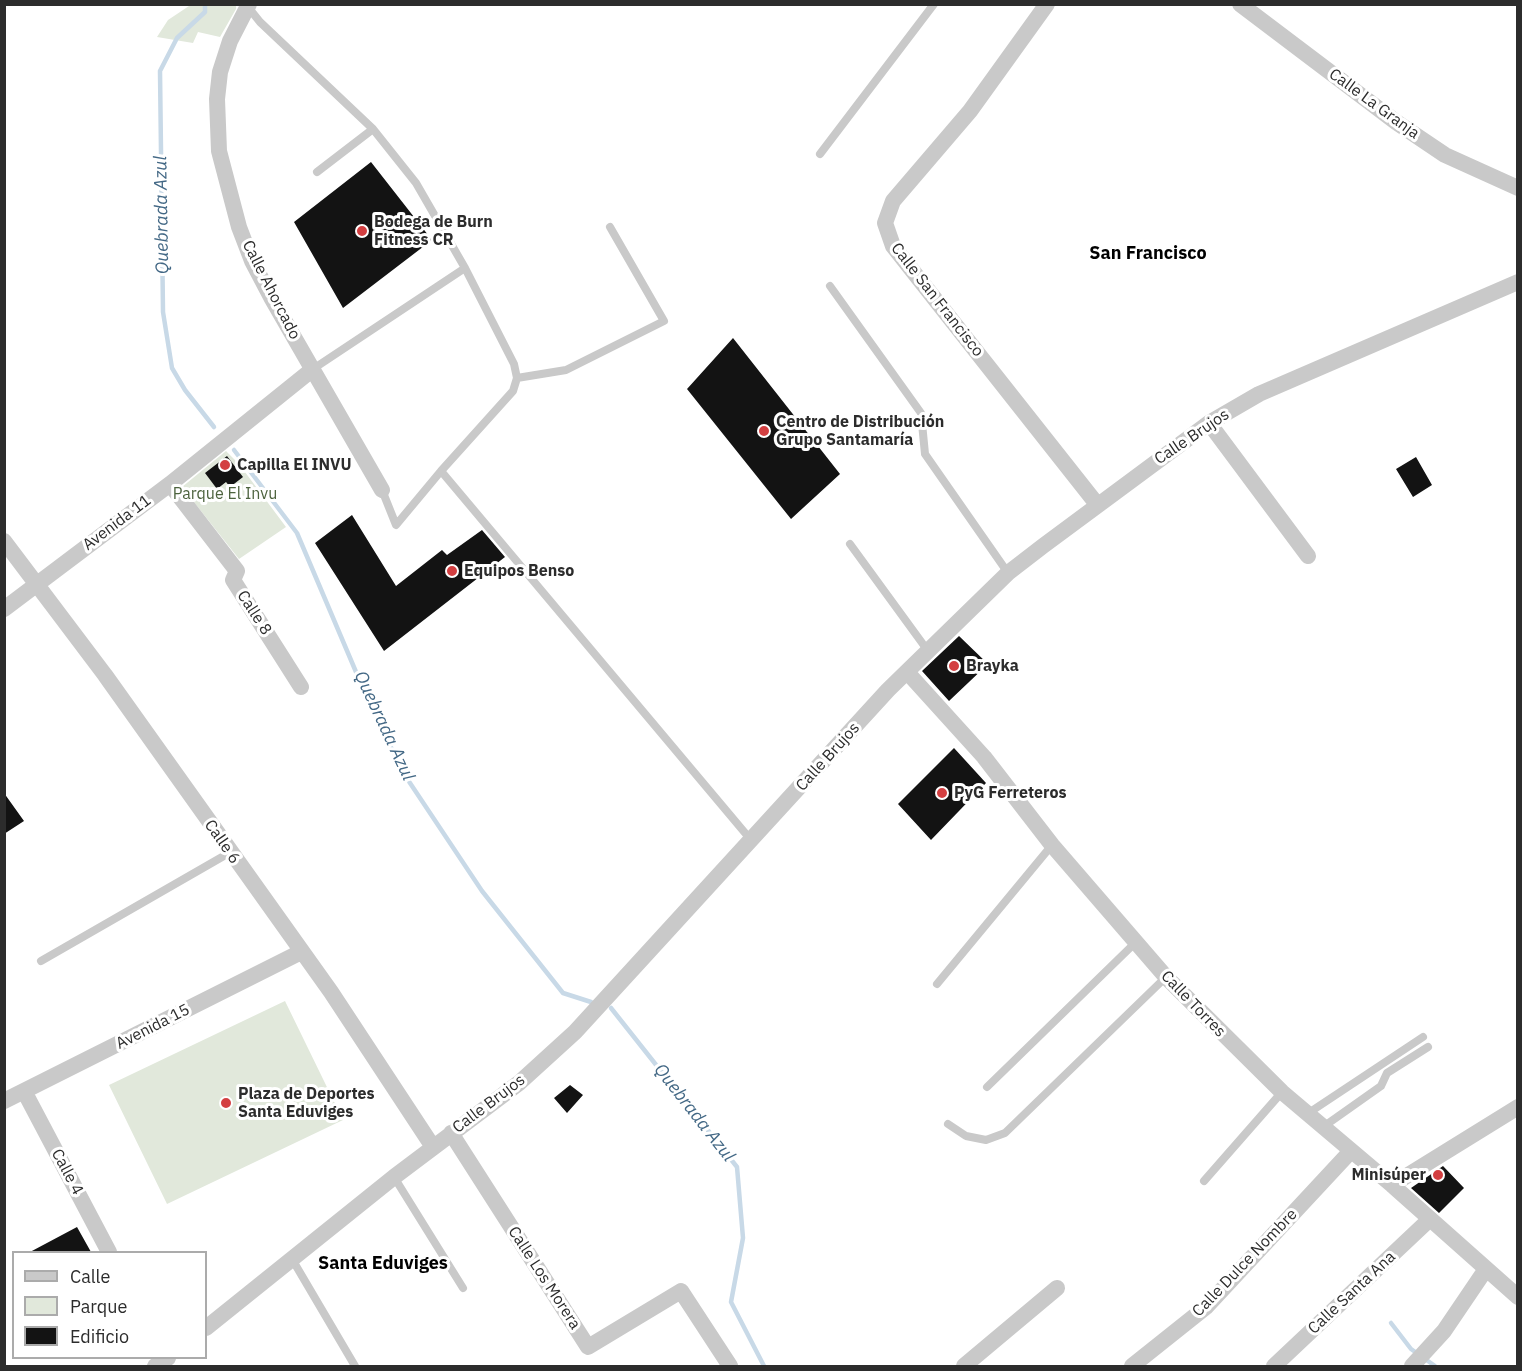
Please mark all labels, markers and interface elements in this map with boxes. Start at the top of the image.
street label: Calle La Granja [1325,65,1423,143]
water label: Quebrada Azul [150,156,174,274]
place label: Bodega de Burn Fitness CR [374,212,493,250]
marker: Bodega de Burn Fitness CR [355,224,369,238]
street label: Calle Ahorcado [238,237,304,343]
street label: Calle San Francisco [887,239,987,361]
district label: San Francisco [1089,243,1207,265]
street label: Calle Brujos [1151,405,1233,469]
place label: Centro de Distribución Grupo Santamaría [776,412,944,450]
marker: Centro de Distribución Grupo Santamaría [757,424,771,438]
place label: Capilla El INVU [237,455,352,475]
marker: Capilla El INVU [218,458,232,472]
park label: Parque El Invu [173,484,277,504]
street label: Avenida 11 [79,491,155,555]
place label: Equipos Benso [464,561,574,581]
marker: Equipos Benso [445,564,459,578]
street label: Calle 8 [233,587,275,639]
place label: Brayka [966,656,1019,676]
marker: Brayka [947,659,961,673]
water label: Quebrada Azul [349,668,419,784]
street label: Calle Brujos [792,719,864,795]
place label: PyG Ferreteros [954,783,1067,803]
marker: PyG Ferreteros [935,786,949,800]
street label: Calle 6 [200,816,244,868]
street label: Calle Torres [1157,967,1229,1041]
street label: Avenida 15 [113,1000,193,1054]
water label: Quebrada Azul [649,1060,739,1166]
street label: Calle Brujos [449,1071,529,1137]
place label: Plaza de Deportes Santa Eduviges [238,1084,375,1122]
marker: Plaza de Deportes Santa Eduviges [219,1096,233,1110]
street label: Calle 4 [47,1146,87,1198]
place label: Minisúper [1351,1165,1426,1185]
marker: Minisúper [1431,1168,1445,1182]
street label: Calle Dulce Nombre [1189,1205,1301,1321]
street label: Calle Los Morera [504,1223,584,1333]
street label: Calle Santa Ana [1304,1248,1400,1338]
legend [12,1251,207,1359]
district label: Santa Eduviges [318,1253,448,1275]
text: Calle [70,1265,110,1288]
text: Parque [70,1295,127,1318]
text: Edificio [70,1325,129,1348]

